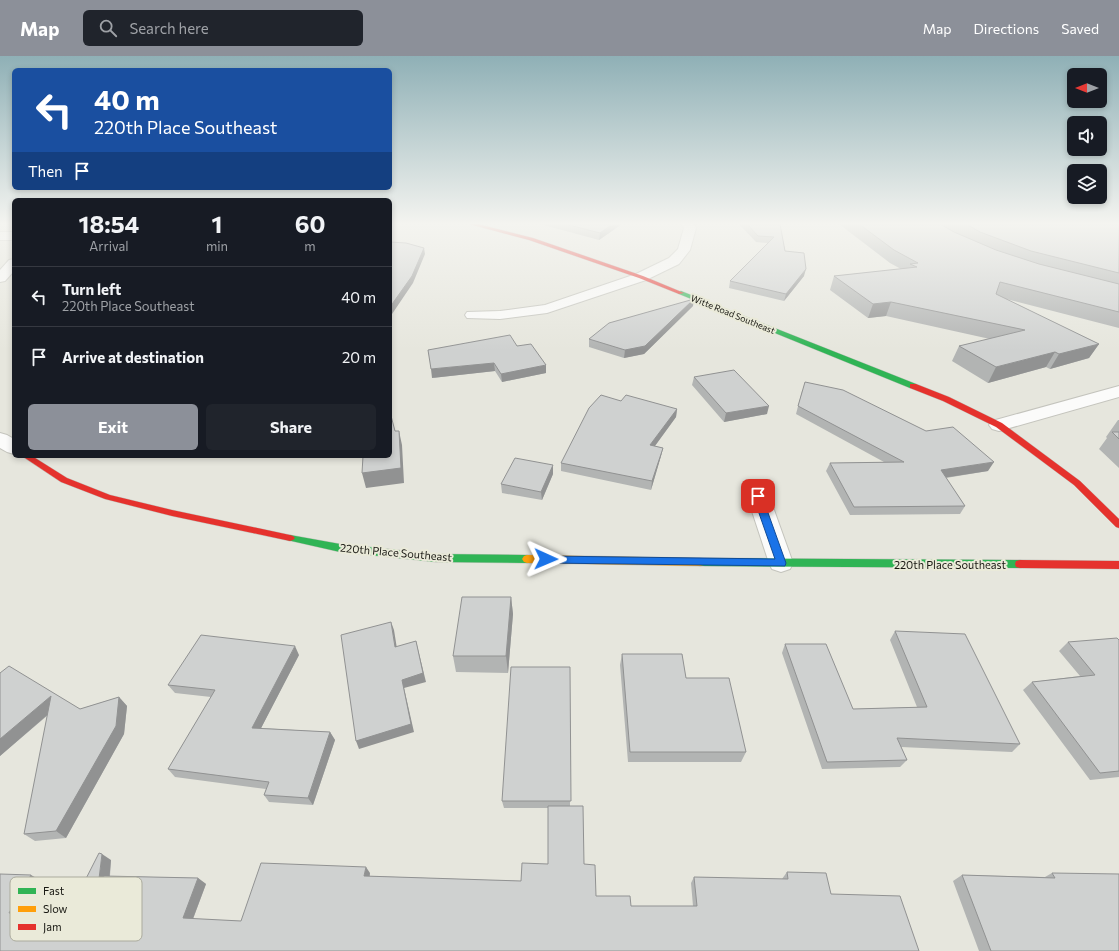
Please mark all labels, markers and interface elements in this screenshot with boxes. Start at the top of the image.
search box [83,10,363,46]
text: Map [20,17,59,40]
icon: search [97,17,119,39]
text: Search here [129,19,209,37]
text: Map [923,20,952,37]
text: Directions [974,20,1039,37]
text: Saved [1061,20,1099,37]
north arrow [1067,68,1107,108]
map controls [1067,68,1107,204]
text: 40 m [94,82,160,116]
icon: left [28,84,80,136]
text: 220th Place Southeast [94,116,277,138]
button: sound [1067,116,1107,156]
icon: arrive [71,160,93,182]
text: Then [28,162,63,180]
button: layers [1067,164,1107,204]
text: 18:54 [79,209,139,238]
text: 1 [212,209,222,238]
text: 60 [295,209,325,238]
text: Arrival [89,238,129,254]
text: min [206,238,228,254]
text: m [304,238,316,254]
text: Turn left [62,280,121,298]
icon: left [28,286,50,308]
text: 40 m [341,288,376,306]
street label: Witte Road Southeast [689,292,777,336]
text: 220th Place Southeast [62,298,194,314]
icon: arrive [28,346,50,368]
text: Arrive at destination [62,348,204,366]
text: 20 m [342,348,376,366]
button: Exit [28,404,198,450]
button: Share [206,404,376,450]
pin [741,479,775,513]
icon: arrive [747,485,769,507]
position arrow [525,538,567,580]
street label: 220th Place Southeast [340,541,453,563]
street label: 220th Place Southeast [894,558,1007,571]
legend [10,877,142,941]
text: Fast [43,884,65,897]
text: Slow [43,902,68,915]
text: Jam [43,920,62,934]

